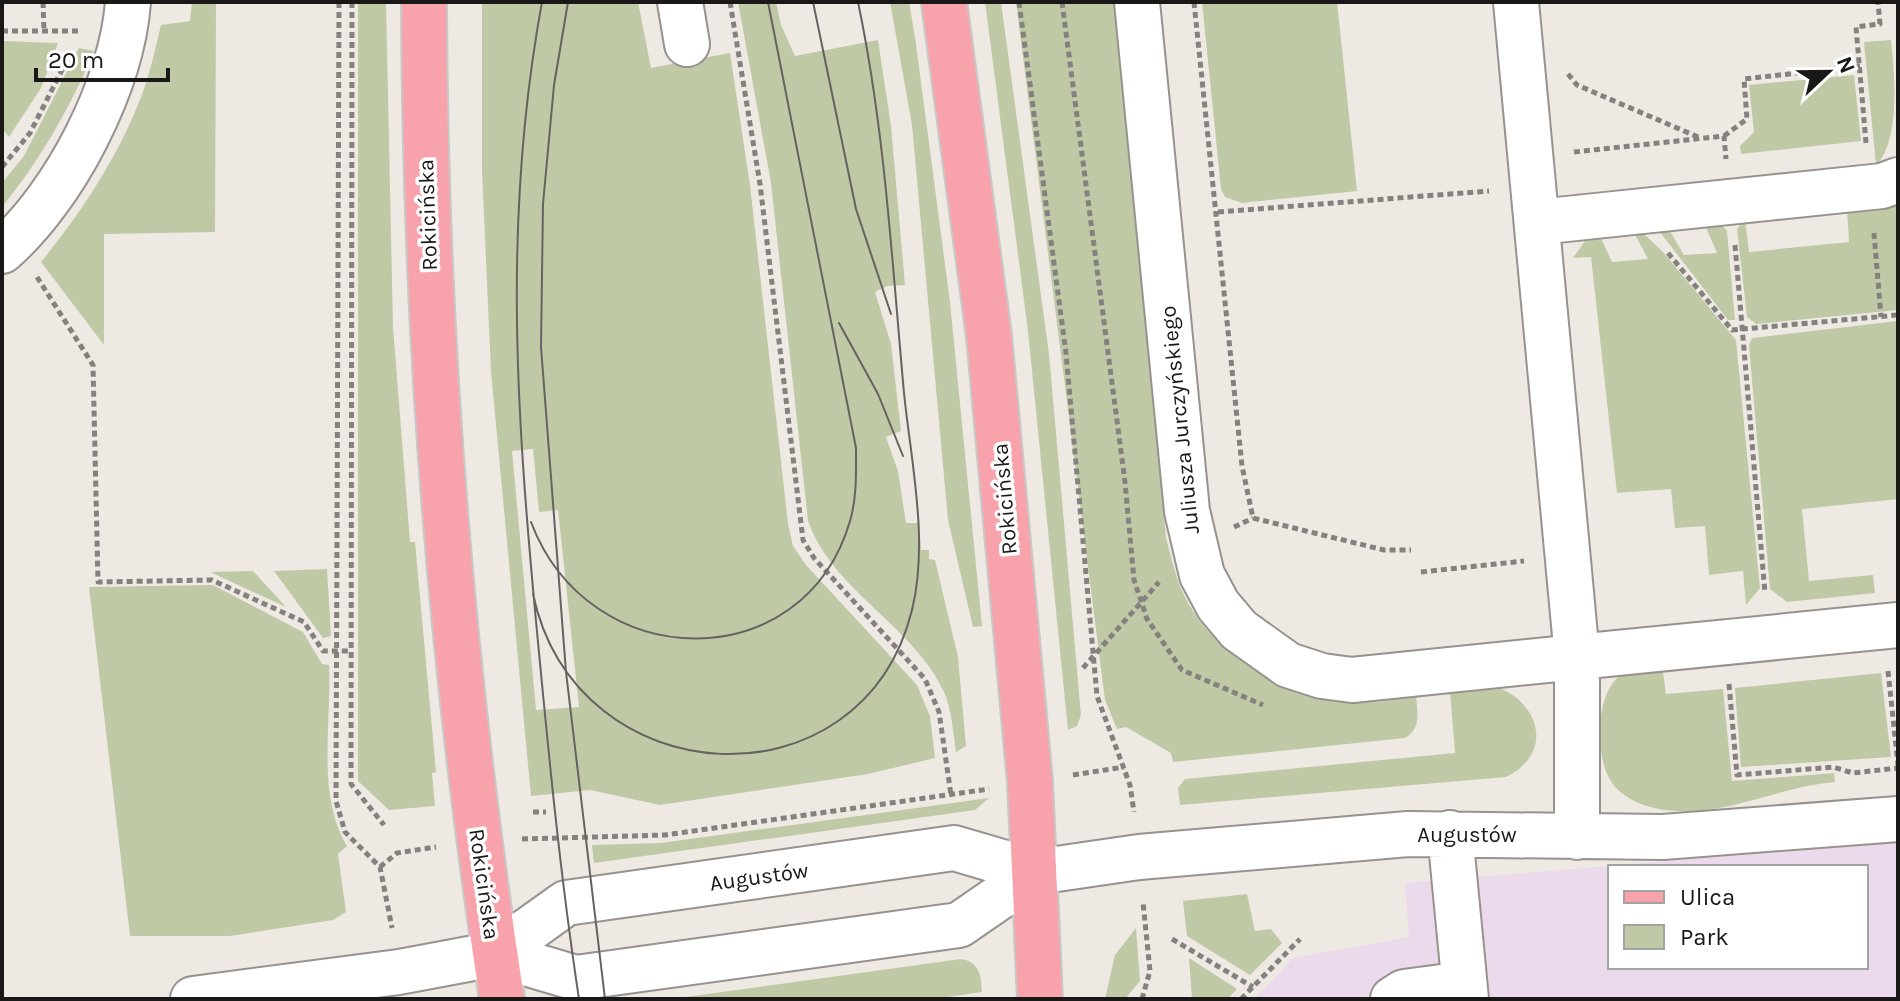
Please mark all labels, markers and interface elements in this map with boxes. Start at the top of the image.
scale bar [36,32,168,82]
north arrow [1788,32,1868,112]
text: 20 m [48,46,104,74]
text: N [1831,53,1861,77]
street label: Rokicińska [413,159,443,271]
street label: Juliusza Jurczyńskiego [1155,305,1205,535]
street label: Rokicińska [987,442,1023,556]
street label: Augustów [1417,822,1517,848]
street label: Rokicińska [463,827,505,941]
street label: Augustów [708,857,810,897]
legend [1608,865,1868,969]
text: Ulica [1680,883,1735,911]
text: Park [1680,923,1729,951]

